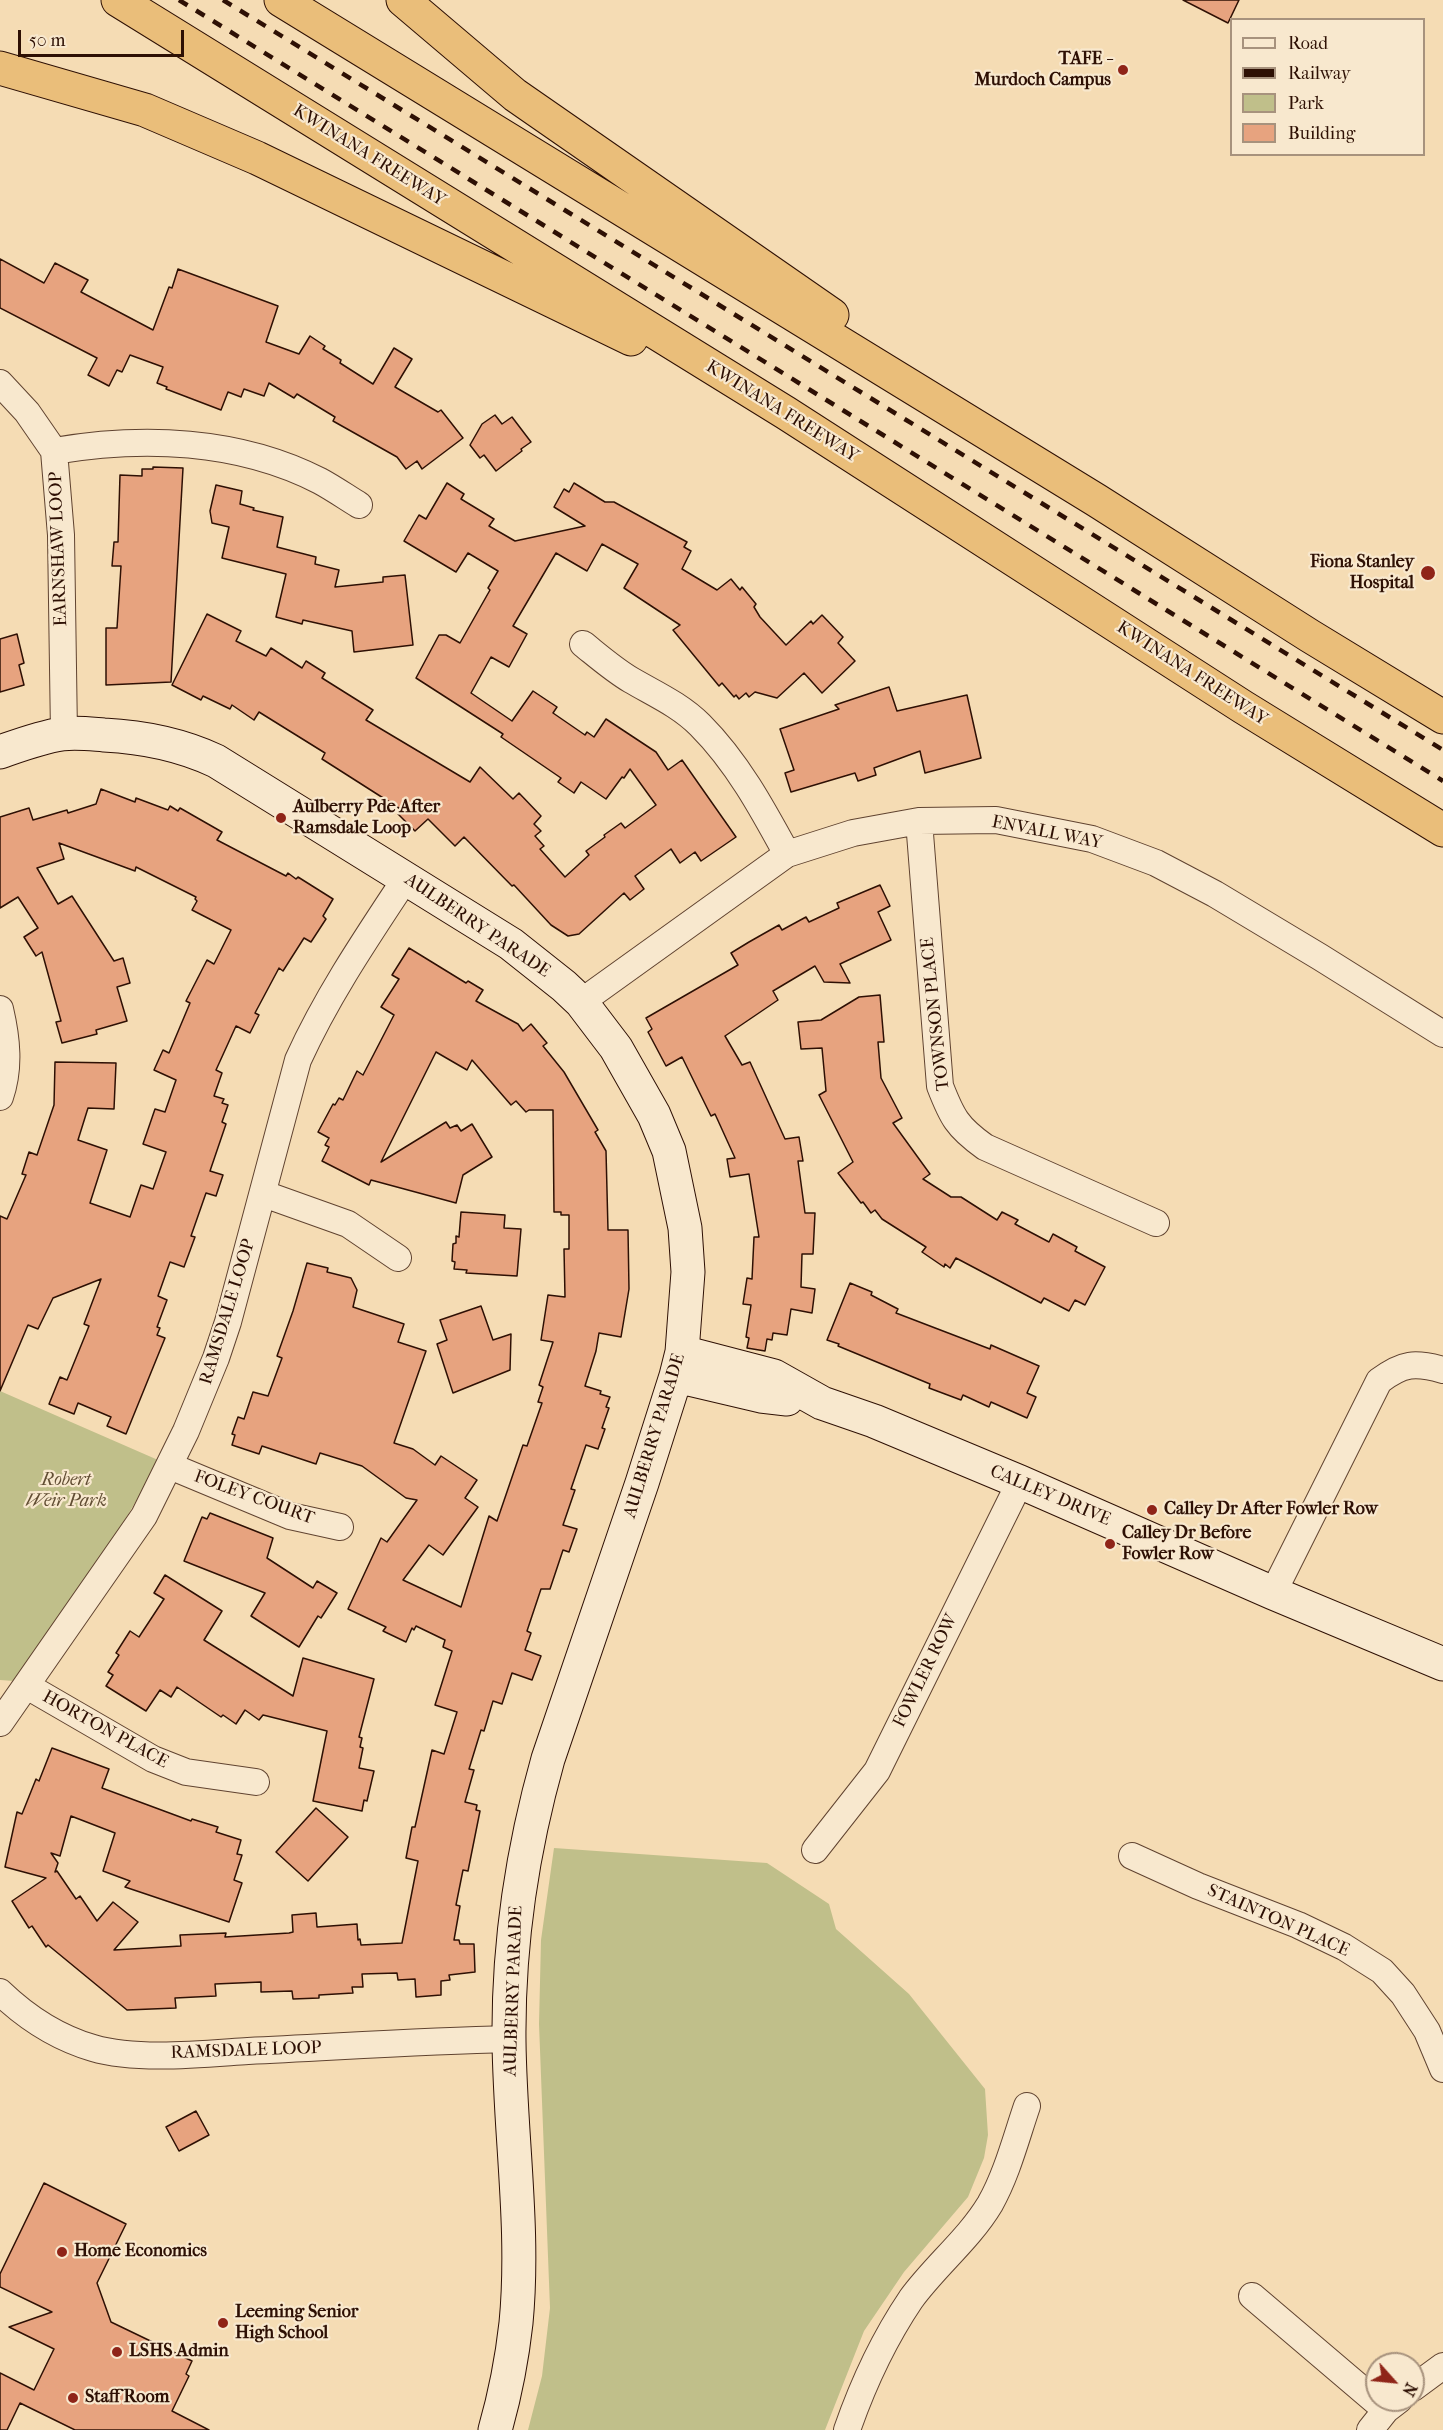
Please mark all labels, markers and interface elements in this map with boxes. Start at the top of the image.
scale bar [21,18,188,56]
legend [1230,18,1425,156]
text: 50 m [29,30,65,51]
text: Road [1288,33,1328,54]
place label: TAFE - Murdoch Campus [974,49,1111,92]
marker: TAFE - Murdoch Campus [1116,63,1130,77]
text: Railway [1288,63,1351,84]
text: Park [1288,93,1324,114]
street label: KWINANA FREEWAY [289,100,449,212]
text: Building [1288,123,1355,144]
street label: KWINANA FREEWAY [702,356,862,468]
street label: EARNSHAW LOOP [46,471,72,627]
place label: Fiona Stanley Hospital [1310,552,1414,594]
marker: Fiona Stanley Hospital [1419,564,1437,582]
street label: KWINANA FREEWAY [1112,617,1272,731]
place label: Aulberry Pde After Ramsdale Loop [293,797,440,840]
marker: Aulberry Pde After Ramsdale Loop [274,811,288,825]
street label: ENVALL WAY [990,812,1104,854]
street label: AULBERRY PARADE [400,869,554,983]
street label: TOWNSON PLACE [917,936,955,1092]
street label: RAMSDALE LOOP [196,1237,260,1387]
street label: AULBERRY PARADE [620,1351,690,1521]
street label: CALLEY DRIVE [986,1461,1114,1531]
street label: FOLEY COURT [191,1466,317,1530]
park label: Robert Weir Park [25,1470,107,1512]
place label: Calley Dr After Fowler Row [1164,1499,1378,1521]
marker: Calley Dr After Fowler Row [1145,1503,1159,1517]
place label: Calley Dr Before Fowler Row [1122,1523,1251,1565]
marker: Calley Dr Before Fowler Row [1103,1537,1117,1551]
street label: FOWLER ROW [889,1611,963,1731]
street label: HORTON PLACE [38,1686,172,1774]
street label: STAINTON PLACE [1204,1880,1352,1962]
street label: AULBERRY PARADE [500,1905,528,2077]
street label: RAMSDALE LOOP [170,2038,322,2064]
place label: Home Economics [74,2241,207,2263]
marker: Home Economics [55,2245,69,2259]
place label: Leeming Senior High School [235,2302,358,2344]
marker: Leeming Senior High School [216,2316,230,2330]
place label: LSHS Admin [129,2341,229,2363]
marker: LSHS Admin [110,2345,124,2359]
north arrow [1365,2352,1425,2412]
text: N [1398,2380,1421,2399]
place label: Staff Room [85,2387,169,2409]
marker: Staff Room [66,2391,80,2405]

